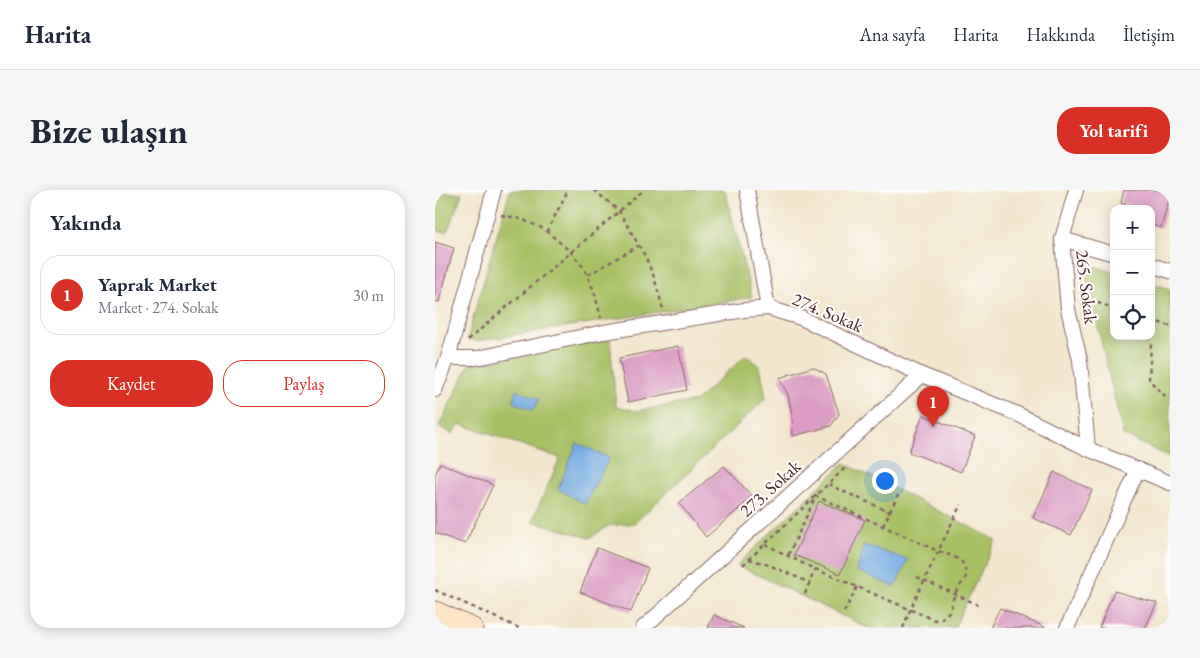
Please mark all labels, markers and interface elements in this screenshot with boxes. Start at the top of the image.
text: Harita [25,19,91,50]
text: Ana sayfa [859,23,925,46]
text: Harita [953,23,998,46]
text: Hakkında [1026,23,1095,46]
text: İletişim [1123,23,1175,46]
button: Yol tarifi [1057,107,1170,154]
text: Bize ulaşın [30,108,188,153]
map controls [1110,205,1155,340]
button: + [1110,205,1155,250]
text: Yakında [50,209,121,236]
street label: 265. Sokak [1071,249,1103,326]
button: − [1110,250,1155,295]
text: Yaprak Market [98,272,217,297]
text: 1 [63,285,71,306]
text: 30 m [353,285,384,306]
street label: 274. Sokak [789,287,867,337]
button: locate [1110,295,1155,340]
text: Market · 274. Sokak [98,297,219,318]
button: Kaydet [50,360,213,407]
button: Paylaş [223,360,385,407]
pin: 1 [917,386,949,427]
street label: 273. Sokak [735,454,806,522]
your location [872,468,898,494]

